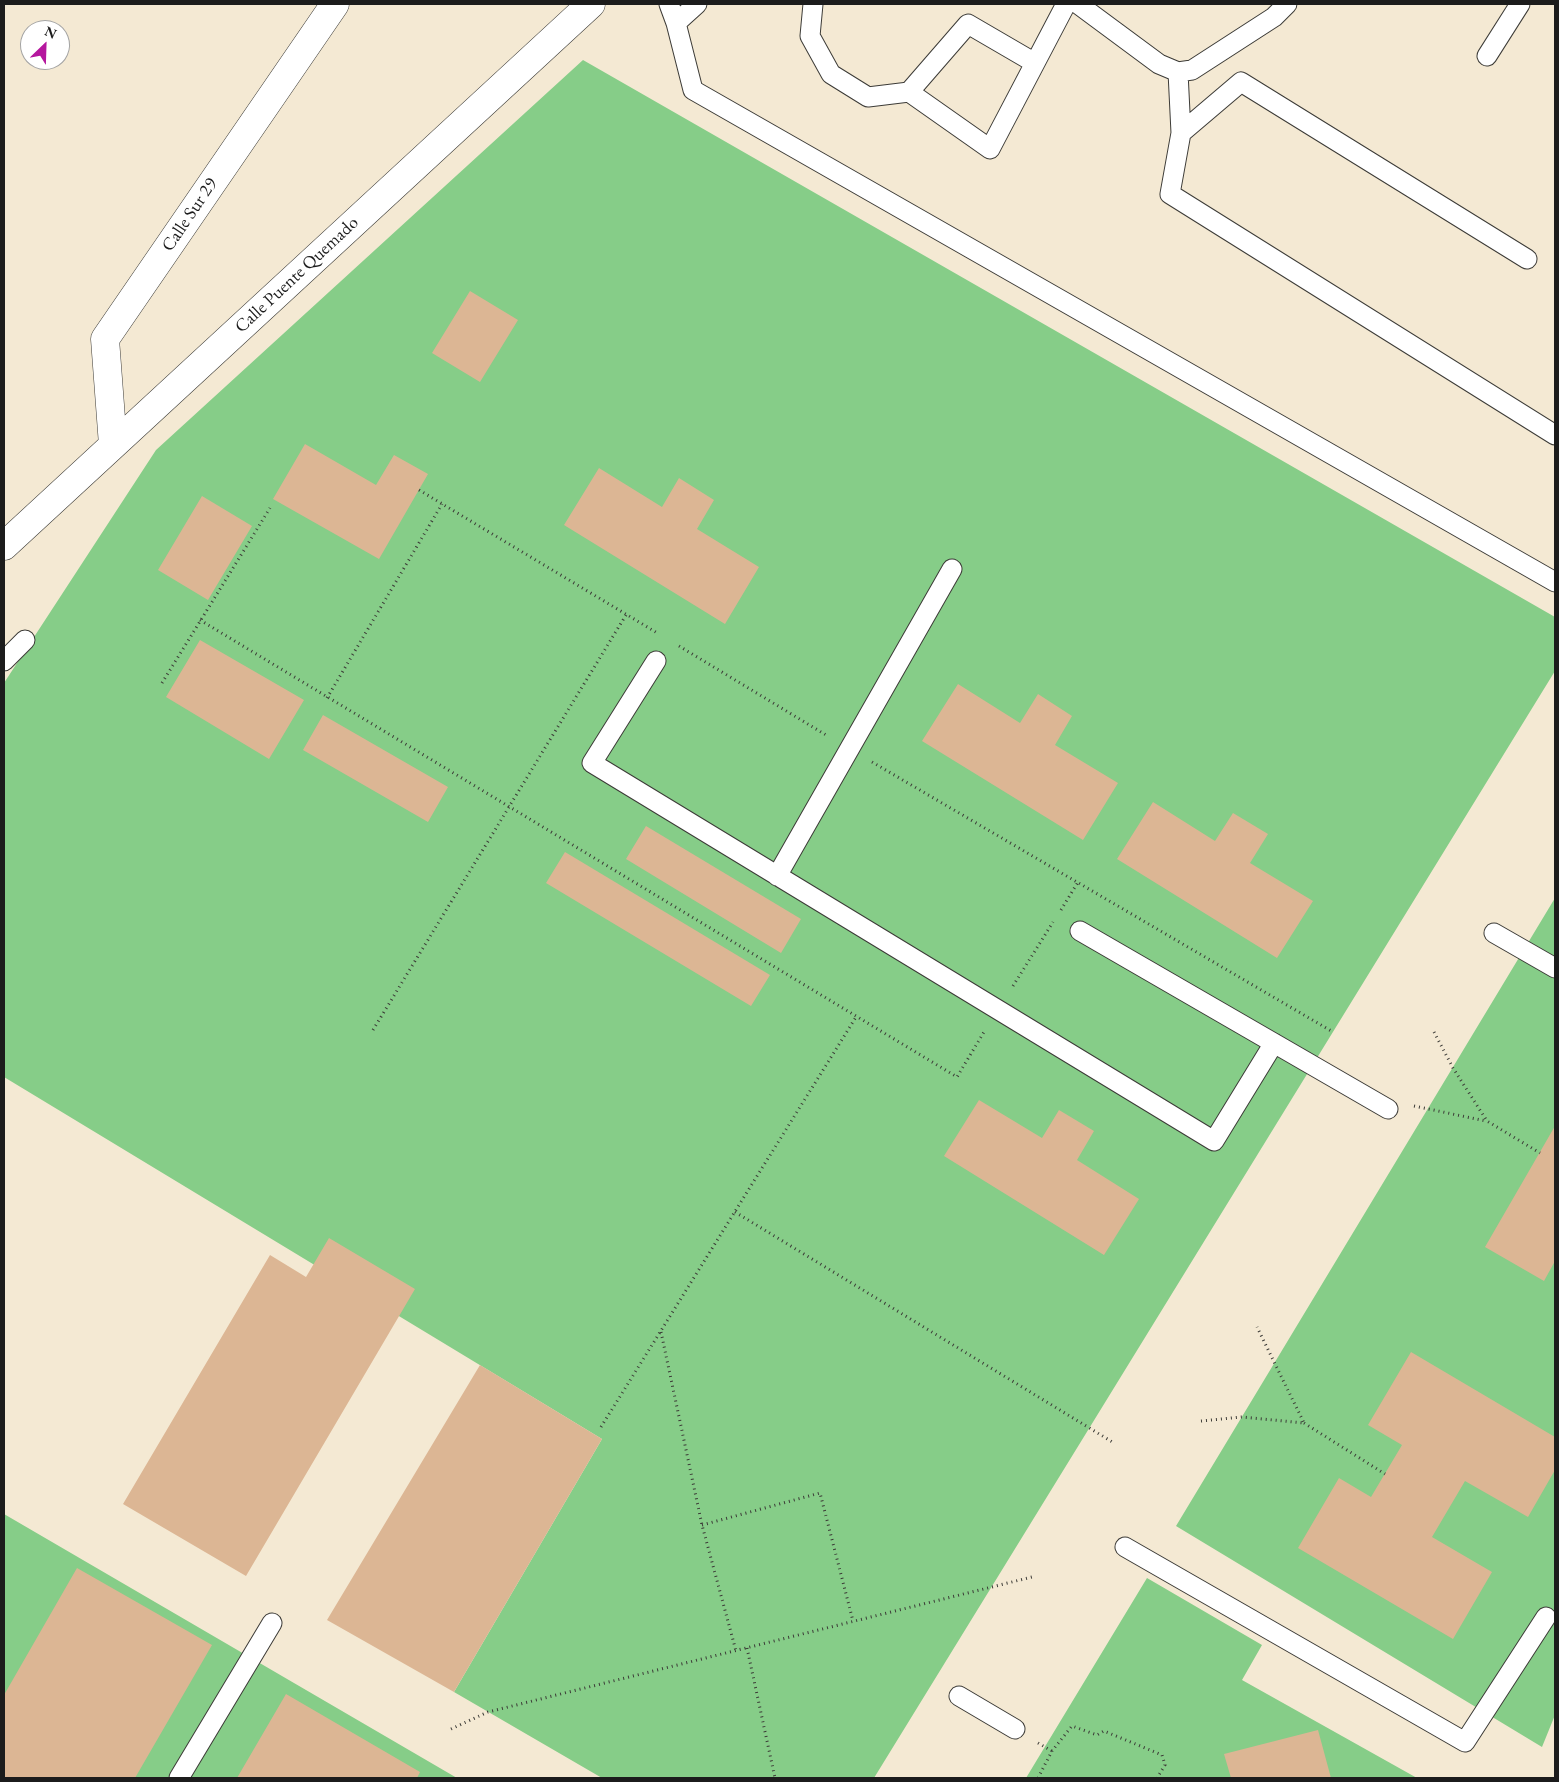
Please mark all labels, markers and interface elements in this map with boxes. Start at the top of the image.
north arrow [20,20,70,70]
text: N [42,22,60,43]
street label: Calle Sur 29 [158,174,222,256]
street label: Calle Puente Quemado [231,212,363,338]

